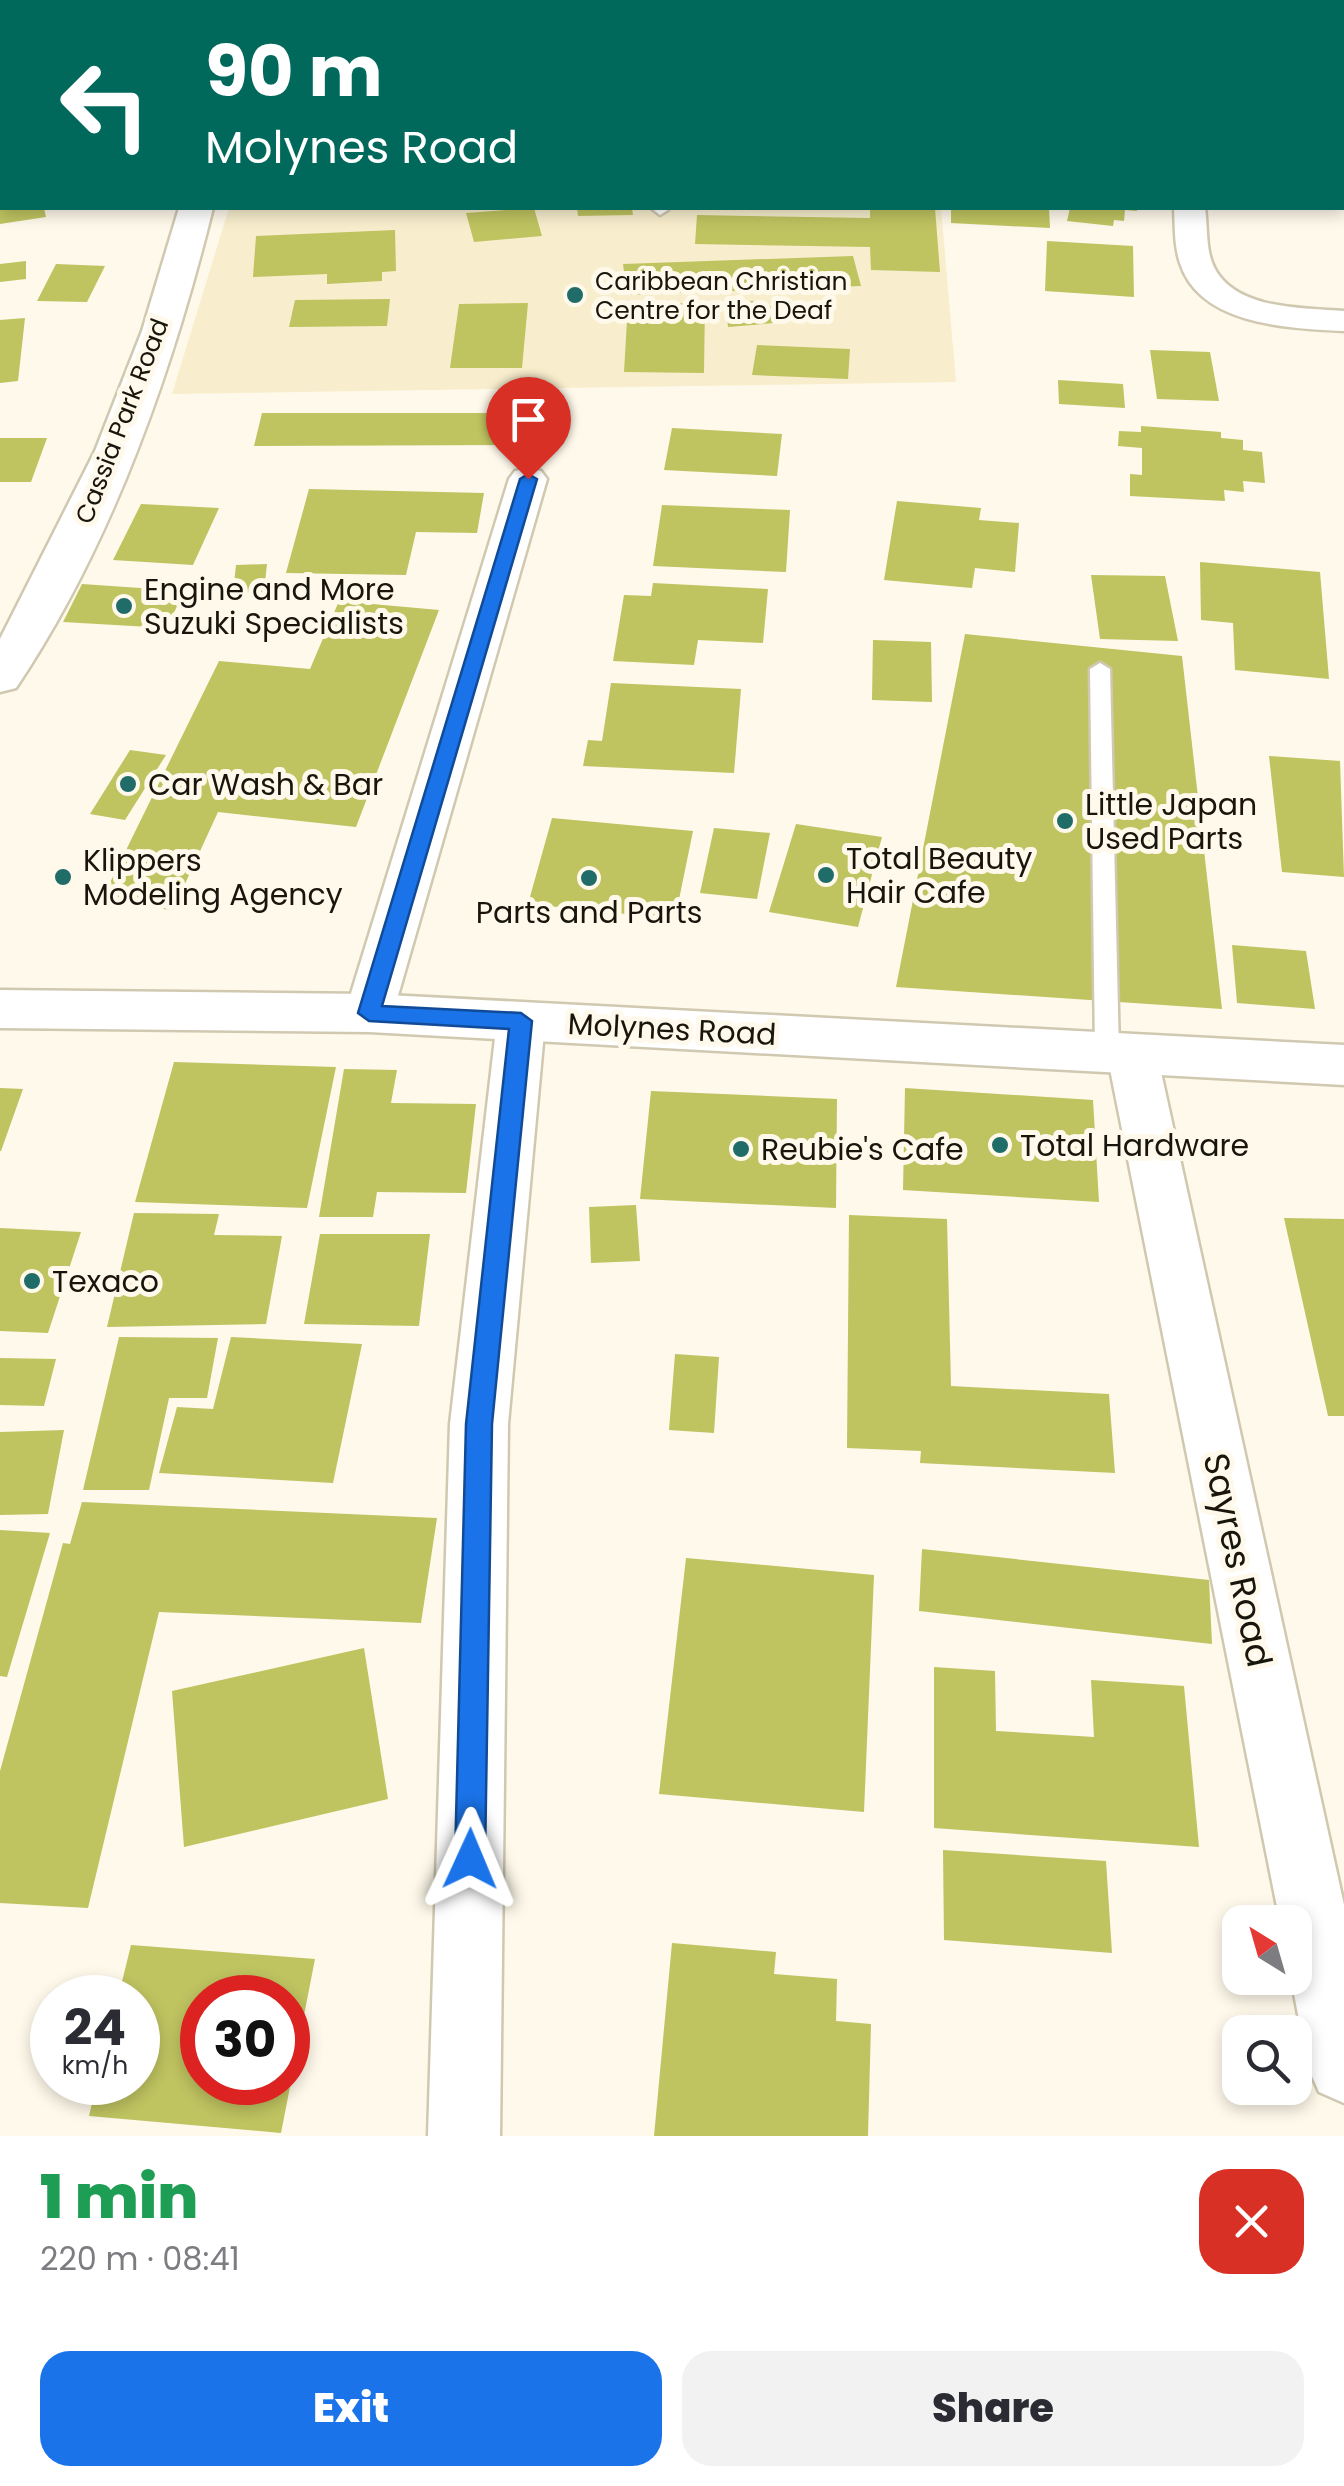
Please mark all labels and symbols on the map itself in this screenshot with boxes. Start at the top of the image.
place label: Caribbean Christian Centre for the Deaf [595,264,848,328]
marker: Caribbean Christian Centre for the Deaf [564,284,586,306]
street label: Cassia Park Road [67,313,177,529]
pin [486,377,571,480]
place label: Engine and More Suzuki Specialists [144,568,404,645]
marker: Engine and More Suzuki Specialists [113,595,135,617]
place label: Car Wash & Bar [148,763,383,806]
marker: Car Wash & Bar [117,773,139,795]
place label: Little Japan Used Parts [1085,783,1257,860]
marker: Little Japan Used Parts [1054,810,1076,832]
place label: Total Beauty Hair Cafe [846,837,1032,914]
place label: Klippers Modeling Agency [83,839,343,916]
marker: Total Beauty Hair Cafe [815,864,837,886]
marker: Klippers Modeling Agency [52,866,74,888]
marker: Parts and Parts [578,867,600,889]
place label: Parts and Parts [476,891,702,934]
street label: Molynes Road [567,1002,777,1056]
place label: Total Hardware [1020,1124,1249,1167]
place label: Reubie's Cafe [761,1128,964,1171]
marker: Total Hardware [989,1134,1011,1156]
marker: Reubie's Cafe [730,1138,752,1160]
place label: Texaco [52,1260,159,1303]
marker: Texaco [21,1270,43,1292]
street label: Sayres Road [1191,1449,1285,1671]
position arrow [418,1807,522,1911]
north arrow [1222,1905,1312,1995]
speed limit sign: 30 [180,1975,310,2105]

